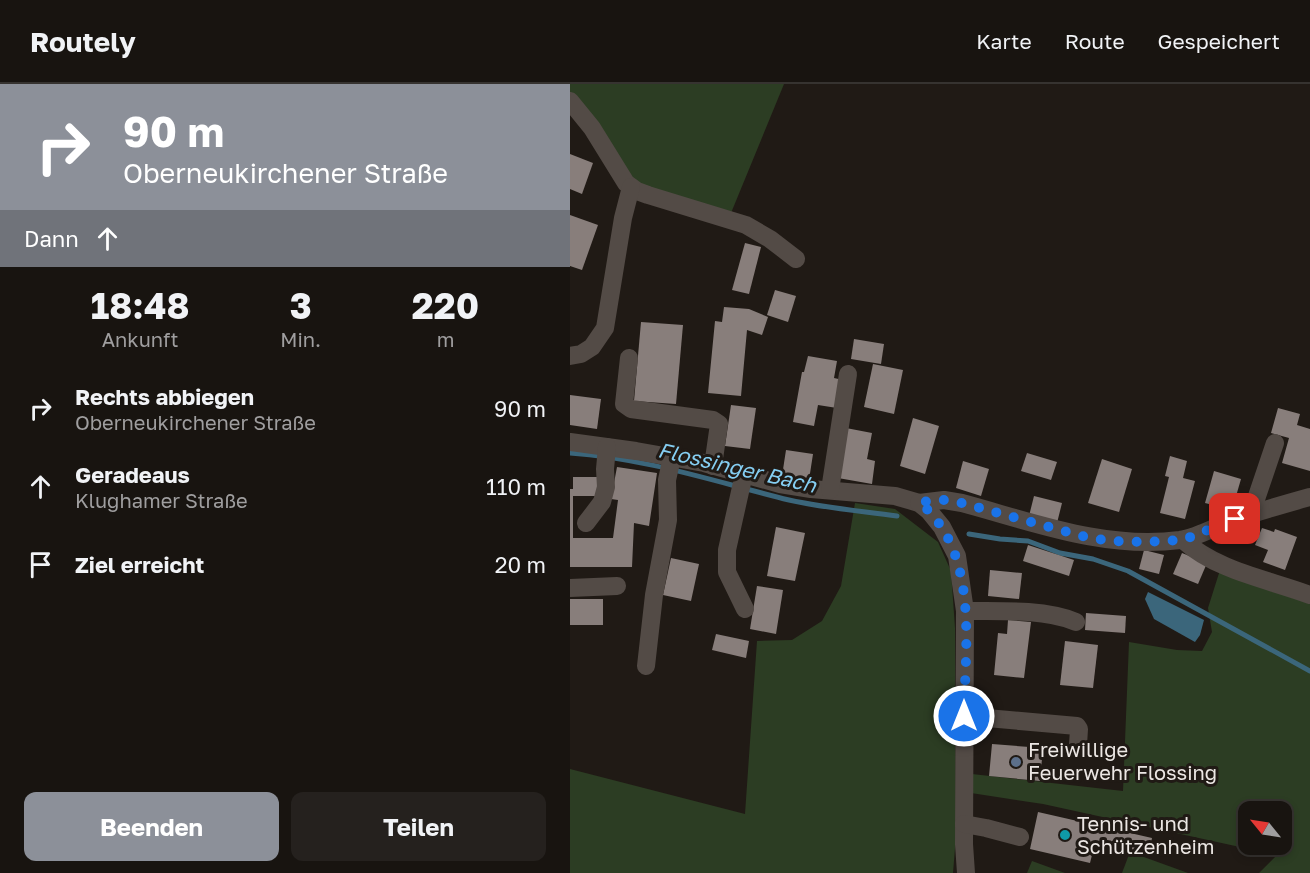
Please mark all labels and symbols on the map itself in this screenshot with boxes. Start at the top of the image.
water label: Flossinger Bach [656,436,820,498]
pin [1209,493,1260,544]
position arrow [932,684,996,748]
place label: Freiwillige Feuerwehr Flossing [1028,737,1217,784]
marker: Freiwillige Feuerwehr Flossing [1009,755,1023,769]
north arrow [1238,801,1292,855]
place label: Tennis- und Schützenheim [1077,811,1215,858]
marker: Tennis- und Schützenheim [1058,828,1072,842]

